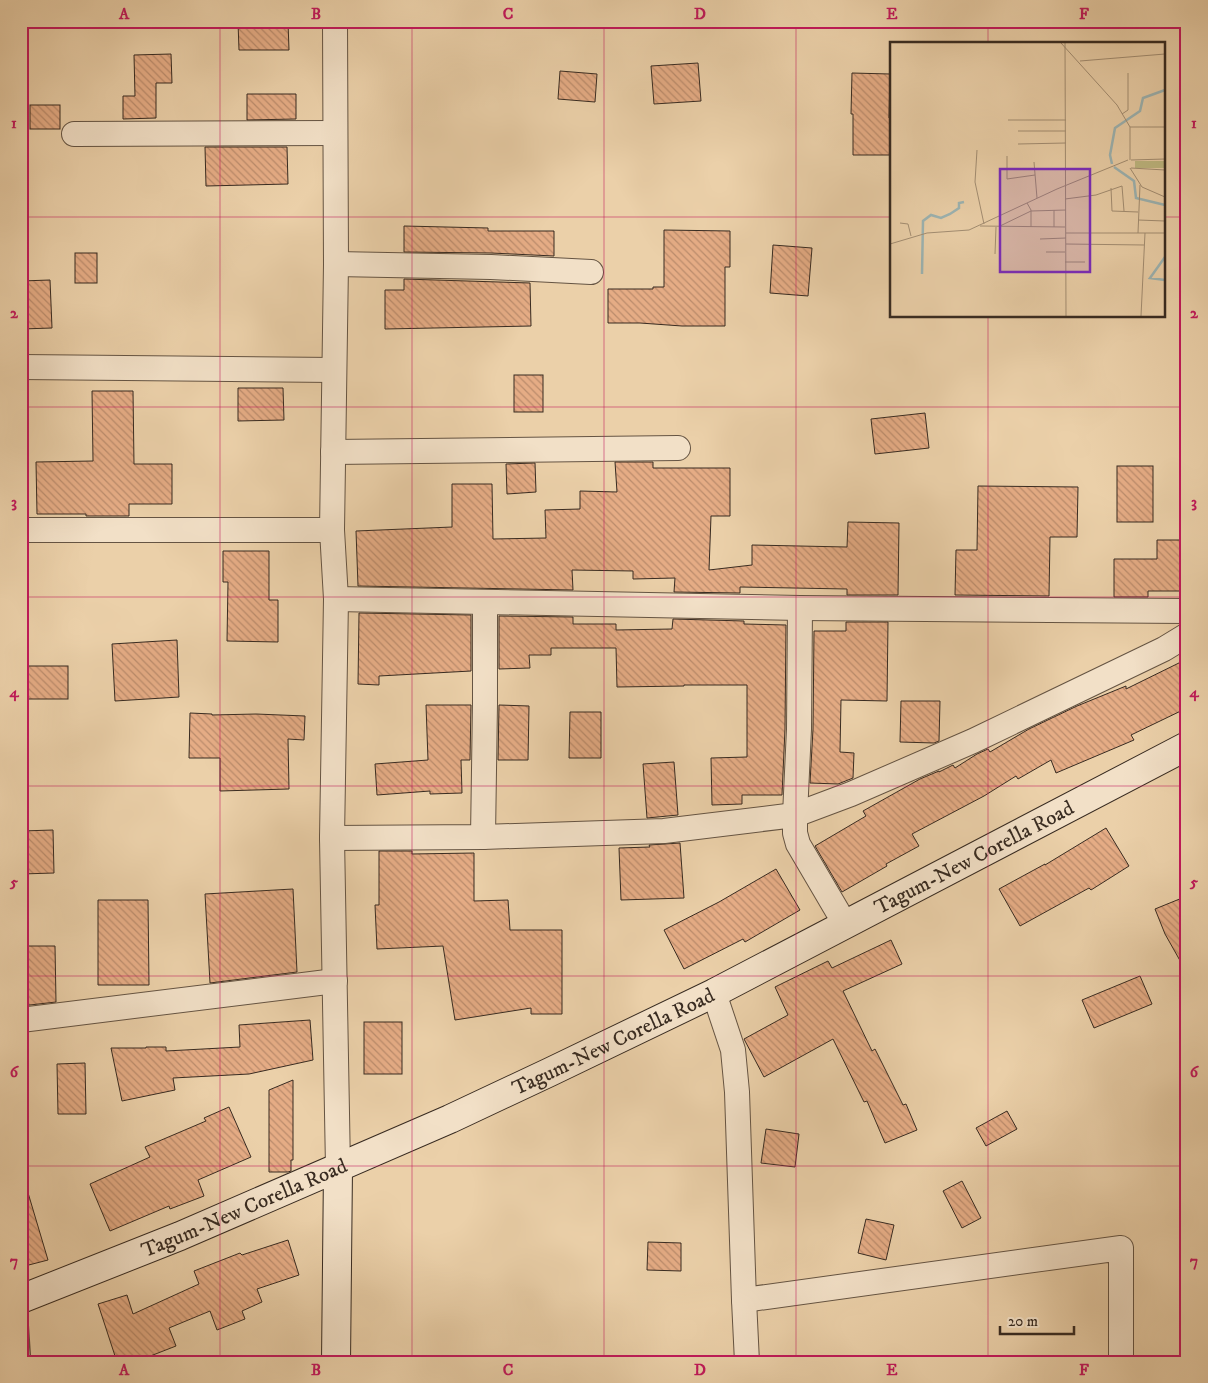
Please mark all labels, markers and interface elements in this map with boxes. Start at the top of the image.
text: A [118,4,130,24]
text: B [311,4,321,24]
text: C [503,4,513,24]
text: D [694,4,706,24]
text: E [886,4,898,24]
text: F [1079,4,1089,24]
inset map [890,42,1166,318]
text: 1 [11,113,17,133]
text: 1 [1191,113,1197,133]
text: 2 [10,303,19,323]
text: 2 [1190,303,1199,323]
text: 3 [11,492,17,512]
text: 3 [1191,492,1197,512]
text: 4 [8,682,19,702]
text: 4 [1188,682,1199,702]
street label: Tagum-New Corella Road [870,795,1079,921]
text: 5 [9,872,18,892]
text: 5 [1189,872,1198,892]
street label: Tagum-New Corella Road [508,982,720,1102]
text: 6 [10,1062,20,1082]
text: 6 [1190,1062,1200,1082]
street label: Tagum-New Corella Road [138,1153,352,1264]
text: 7 [10,1251,18,1271]
text: 7 [1190,1251,1198,1271]
scale bar [1000,1303,1074,1335]
text: 20 m [1008,1312,1038,1331]
text: A [118,1360,130,1380]
text: B [311,1360,321,1380]
text: C [503,1360,513,1380]
text: D [694,1360,706,1380]
text: E [886,1360,898,1380]
text: F [1079,1360,1089,1380]

